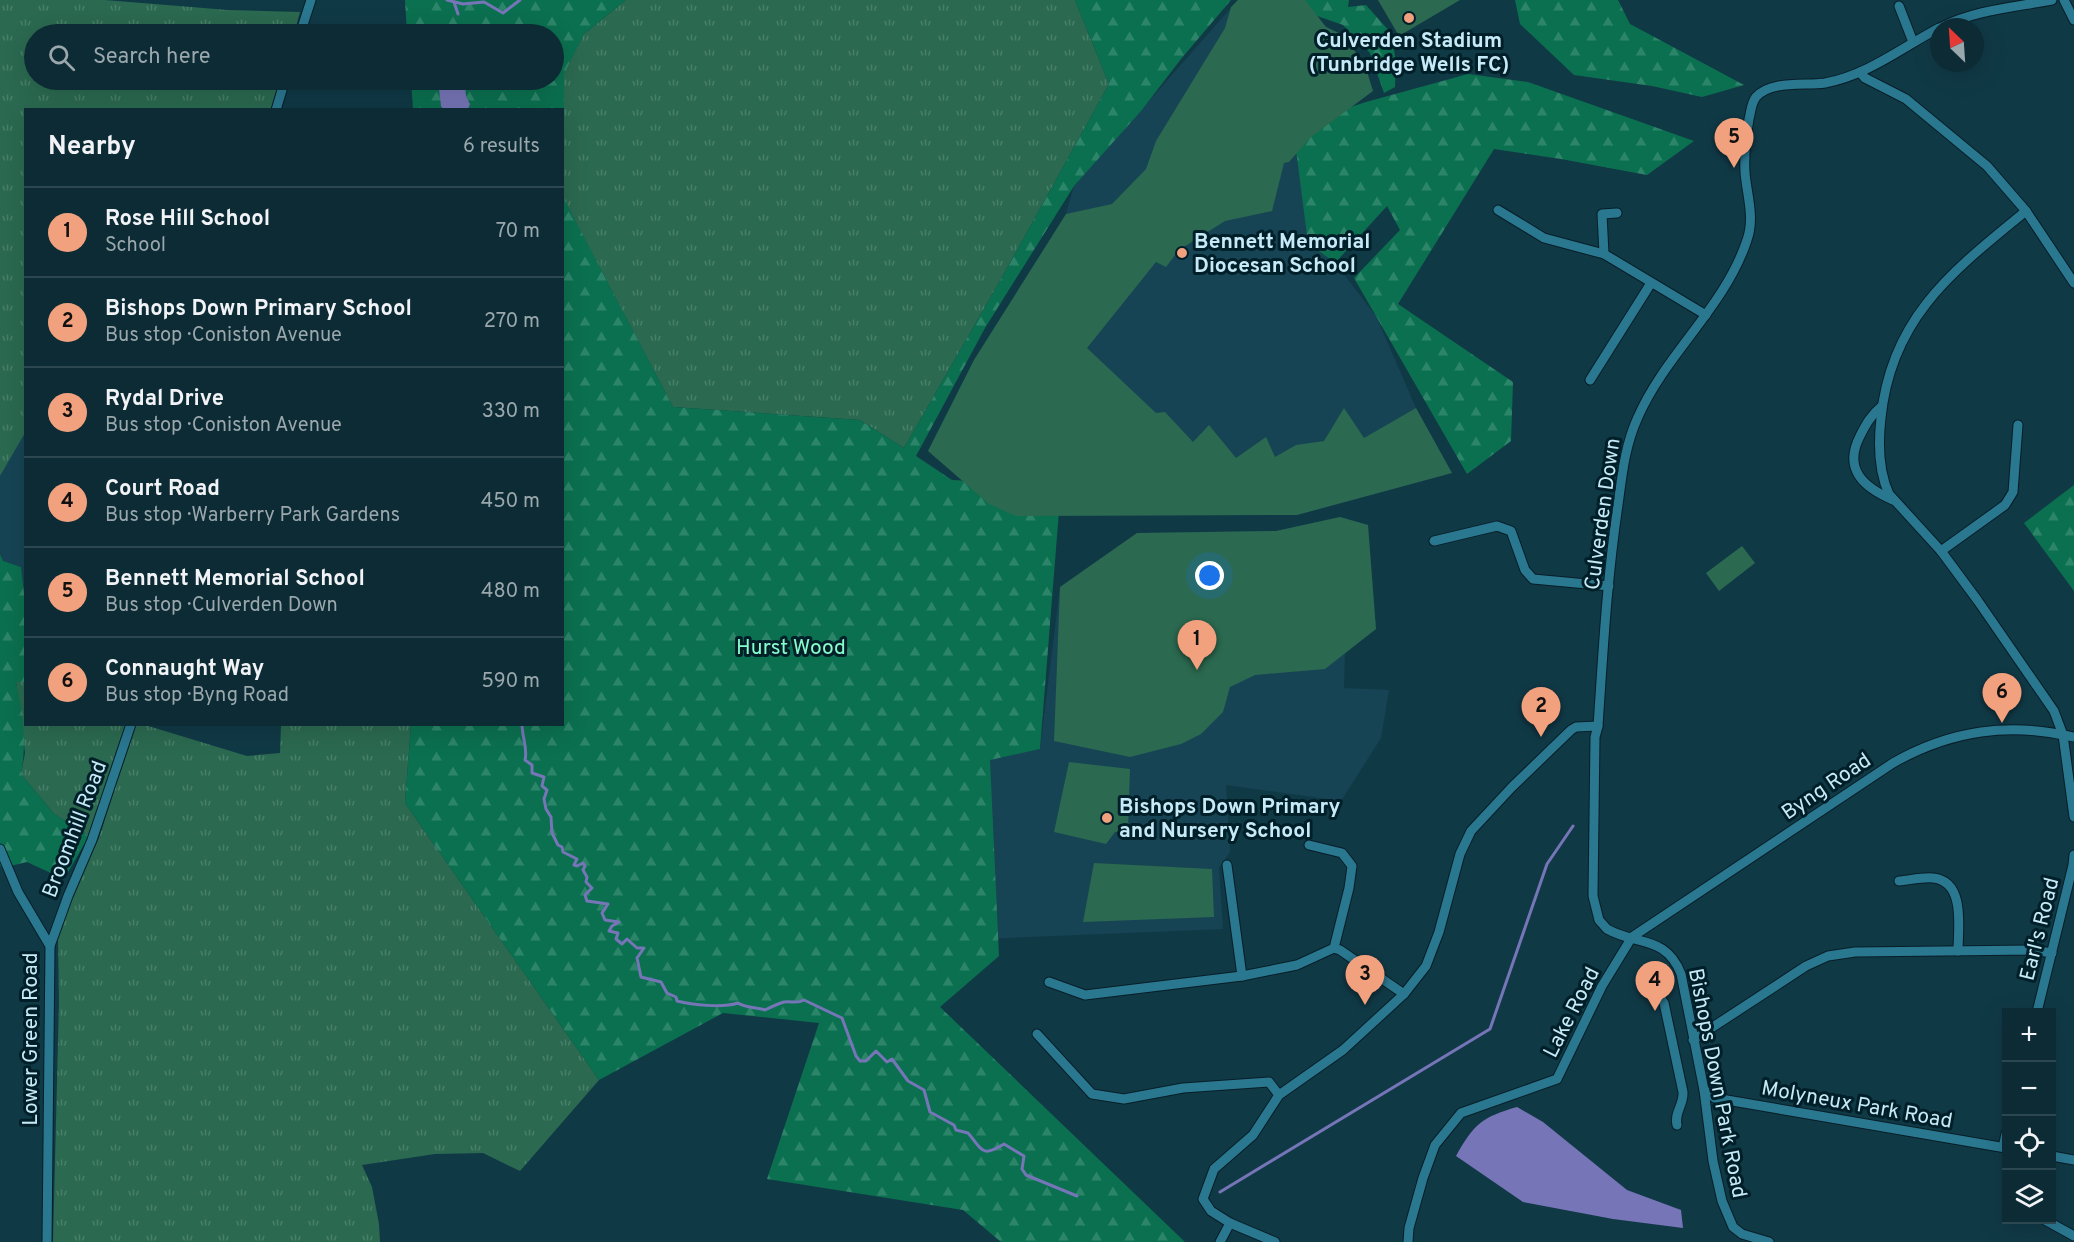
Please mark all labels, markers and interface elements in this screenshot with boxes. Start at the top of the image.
marker: Culverden Stadium (Tunbridge Wells FC) [1402,11,1416,25]
north arrow [1930,18,1984,72]
search box [24,24,564,90]
place label: Culverden Stadium (Tunbridge Wells FC) [1309,28,1509,79]
icon: search [45,41,78,74]
text: Search here [93,44,211,71]
pin: 5 [1714,118,1754,168]
text: Nearby [48,131,136,164]
text: 6 results [463,134,540,160]
text: Rose Hill School [105,206,270,233]
text: 1 [64,219,72,245]
text: 70 m [496,219,540,245]
place label: Bennett Memorial Diocesan School [1194,229,1370,280]
text: School [105,233,166,259]
marker: Bennett Memorial Diocesan School [1175,246,1189,260]
text: Bishops Down Primary School [105,296,412,323]
text: 2 [61,309,74,335]
text: 270 m [484,309,540,335]
text: Bus stop · Coniston Avenue [105,323,342,349]
text: Rydal Drive [105,386,224,413]
text: 3 [62,399,74,425]
text: 330 m [482,399,540,425]
text: Bus stop · Coniston Avenue [105,413,342,439]
street label: Culverden Down [1579,436,1628,592]
text: Court Road [105,476,220,503]
text: 4 [61,489,74,515]
text: 450 m [481,489,540,515]
text: Bus stop · Warberry Park Gardens [105,503,400,529]
your location [1195,561,1224,590]
text: Bennett Memorial School [105,566,365,593]
text: 5 [61,579,74,605]
text: 480 m [481,579,540,605]
text: Bus stop · Culverden Down [105,593,338,619]
pin: 1 [1178,620,1216,670]
park label: Hurst Wood [736,635,846,662]
text: Connaught Way [105,656,264,683]
text: 6 [61,669,74,695]
text: 590 m [482,669,540,695]
pin: 6 [1982,674,2022,723]
text: Bus stop · Byng Road [105,683,289,709]
pin: 2 [1522,688,1560,737]
street label: Byng Road [1777,748,1877,827]
street label: Broomhill Road [37,757,114,902]
place label: Bishops Down Primary and Nursery School [1119,794,1340,845]
marker: Bishops Down Primary and Nursery School [1100,811,1114,825]
street label: Earl's Road [2015,875,2066,984]
street label: Lower Green Road [18,952,45,1126]
pin: 3 [1346,956,1384,1005]
pin: 4 [1636,962,1674,1011]
street label: Lake Road [1538,963,1607,1063]
street label: Bishops Down Park Road [1681,966,1752,1200]
map controls [2002,1008,2056,1224]
button: + [2002,1008,2056,1062]
button: − [2002,1062,2056,1116]
street label: Molyneux Park Road [1759,1075,1954,1136]
button: locate [2002,1116,2056,1170]
button: layers [2002,1170,2056,1224]

